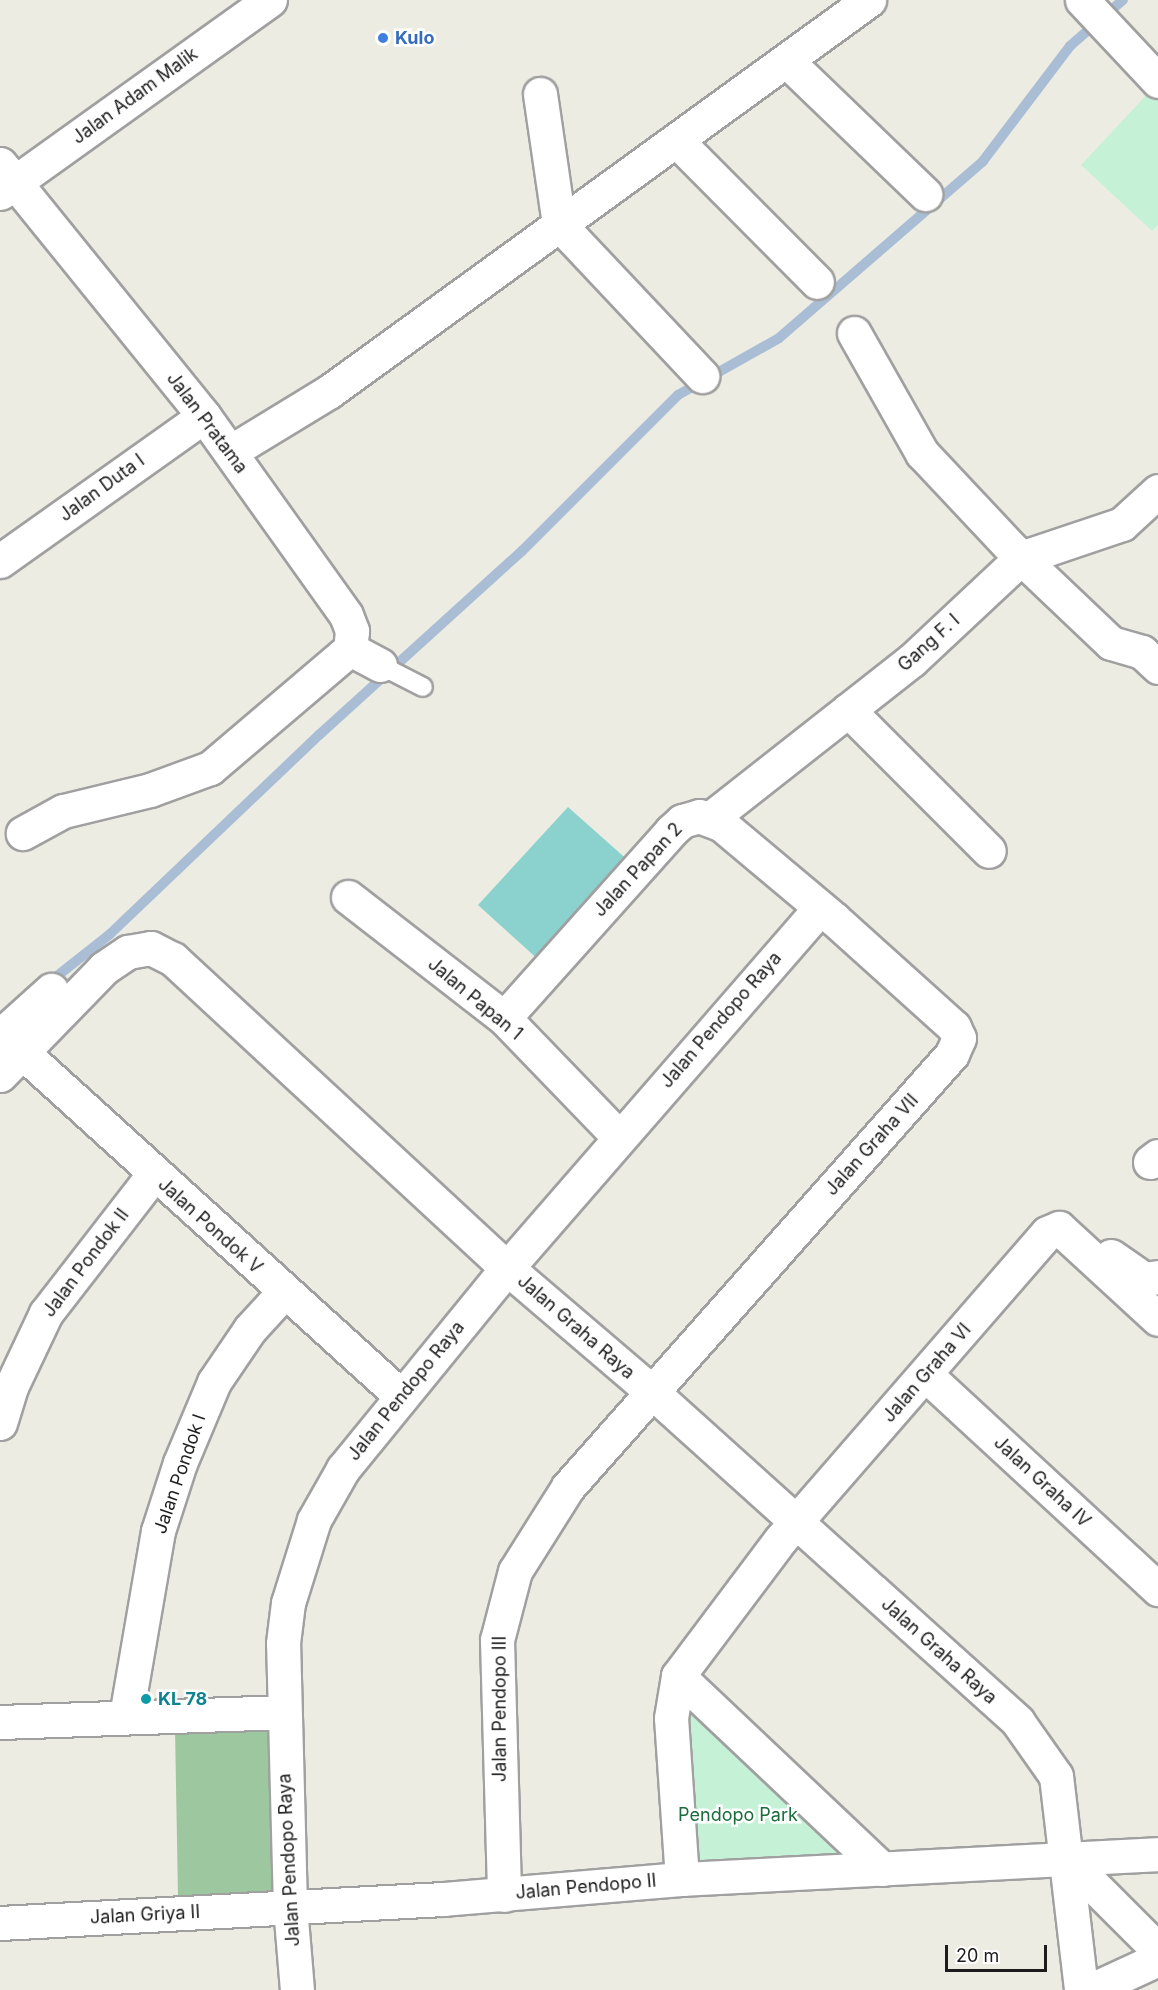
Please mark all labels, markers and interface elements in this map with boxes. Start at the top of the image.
place label: Kulo [395,27,434,49]
marker: Kulo [376,31,390,45]
street label: Jalan Adam Malik [68,43,202,149]
street label: Jalan Pratama [162,368,252,478]
street label: Jalan Duta I [55,450,149,526]
street label: Gang F. I [894,610,964,676]
street label: Jalan Papan 2 [589,819,687,921]
street label: Jalan Pendopo Raya [656,948,786,1092]
street label: Jalan Papan 1 [423,953,527,1045]
street label: Jalan Graha VII [821,1090,923,1200]
street label: Jalan Pondok V [154,1174,266,1278]
street label: Jalan Pondok II [38,1205,134,1321]
street label: Jalan Graha Raya [513,1270,639,1384]
street label: Jalan Pendopo Raya [343,1317,469,1465]
street label: Jalan Graha VI [878,1319,976,1427]
street label: Jalan Pondok I [149,1411,211,1537]
street label: Jalan Graha IV [989,1432,1095,1532]
street label: Jalan Graha Raya [877,1593,1001,1709]
street label: Jalan Pendopo III [489,1636,511,1782]
place label: KL 78 [158,1688,207,1710]
marker: KL 78 [139,1692,153,1706]
street label: Jalan Pendopo Raya [274,1773,304,1947]
park label: Pendopo Park [678,1804,798,1826]
street label: Jalan Pendopo II [515,1870,657,1904]
street label: Jalan Griya II [89,1901,201,1929]
scale bar [948,1933,1050,1971]
text: 20 m [956,1945,999,1966]

